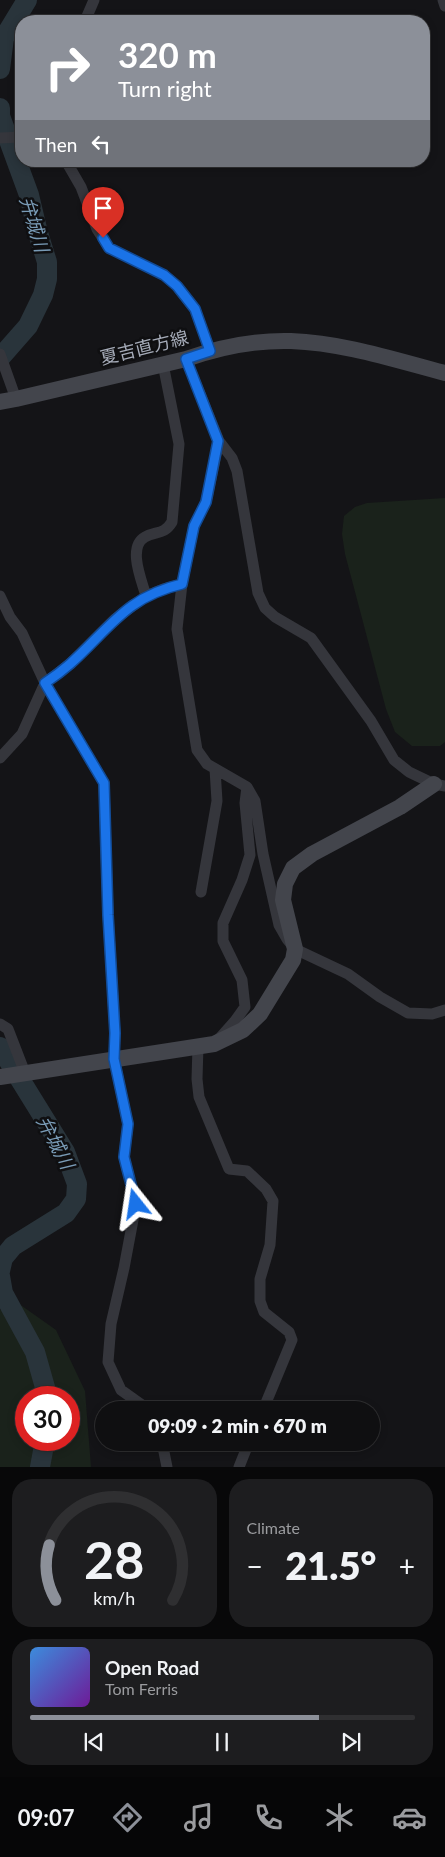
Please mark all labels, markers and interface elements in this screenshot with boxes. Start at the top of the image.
text: 320 m [118,33,217,75]
icon: right [35,35,100,100]
text: Turn right [118,75,212,102]
icon: left [87,130,115,158]
text: Then [35,133,77,156]
pin [82,187,124,238]
water label: 弁城川 [16,193,55,257]
icon: arrive [89,194,117,222]
street label: 夏吉直方線 [98,325,190,369]
water label: 弁城川 [32,1111,80,1174]
position arrow [109,1177,161,1229]
speed limit sign: 30 [15,1386,80,1451]
text: 09:09 · 2 min · 670 m [148,1414,327,1437]
text: Climate [247,1518,300,1537]
text: 28 [84,1528,144,1590]
text: 21.5° [285,1542,376,1588]
text: − [247,1549,263,1583]
text: + [399,1549,415,1583]
text: km/h [93,1587,135,1609]
text: Open Road [105,1656,199,1679]
text: Tom Ferris [105,1679,178,1698]
icon: previous [80,1728,108,1756]
icon: pause [208,1728,236,1756]
icon: next [337,1728,365,1756]
icon: directions [110,1800,145,1835]
icon: music [181,1800,216,1835]
icon: phone [251,1800,286,1835]
icon: climate [322,1800,357,1835]
icon: car [392,1800,427,1835]
text: 09:07 [18,1804,74,1831]

